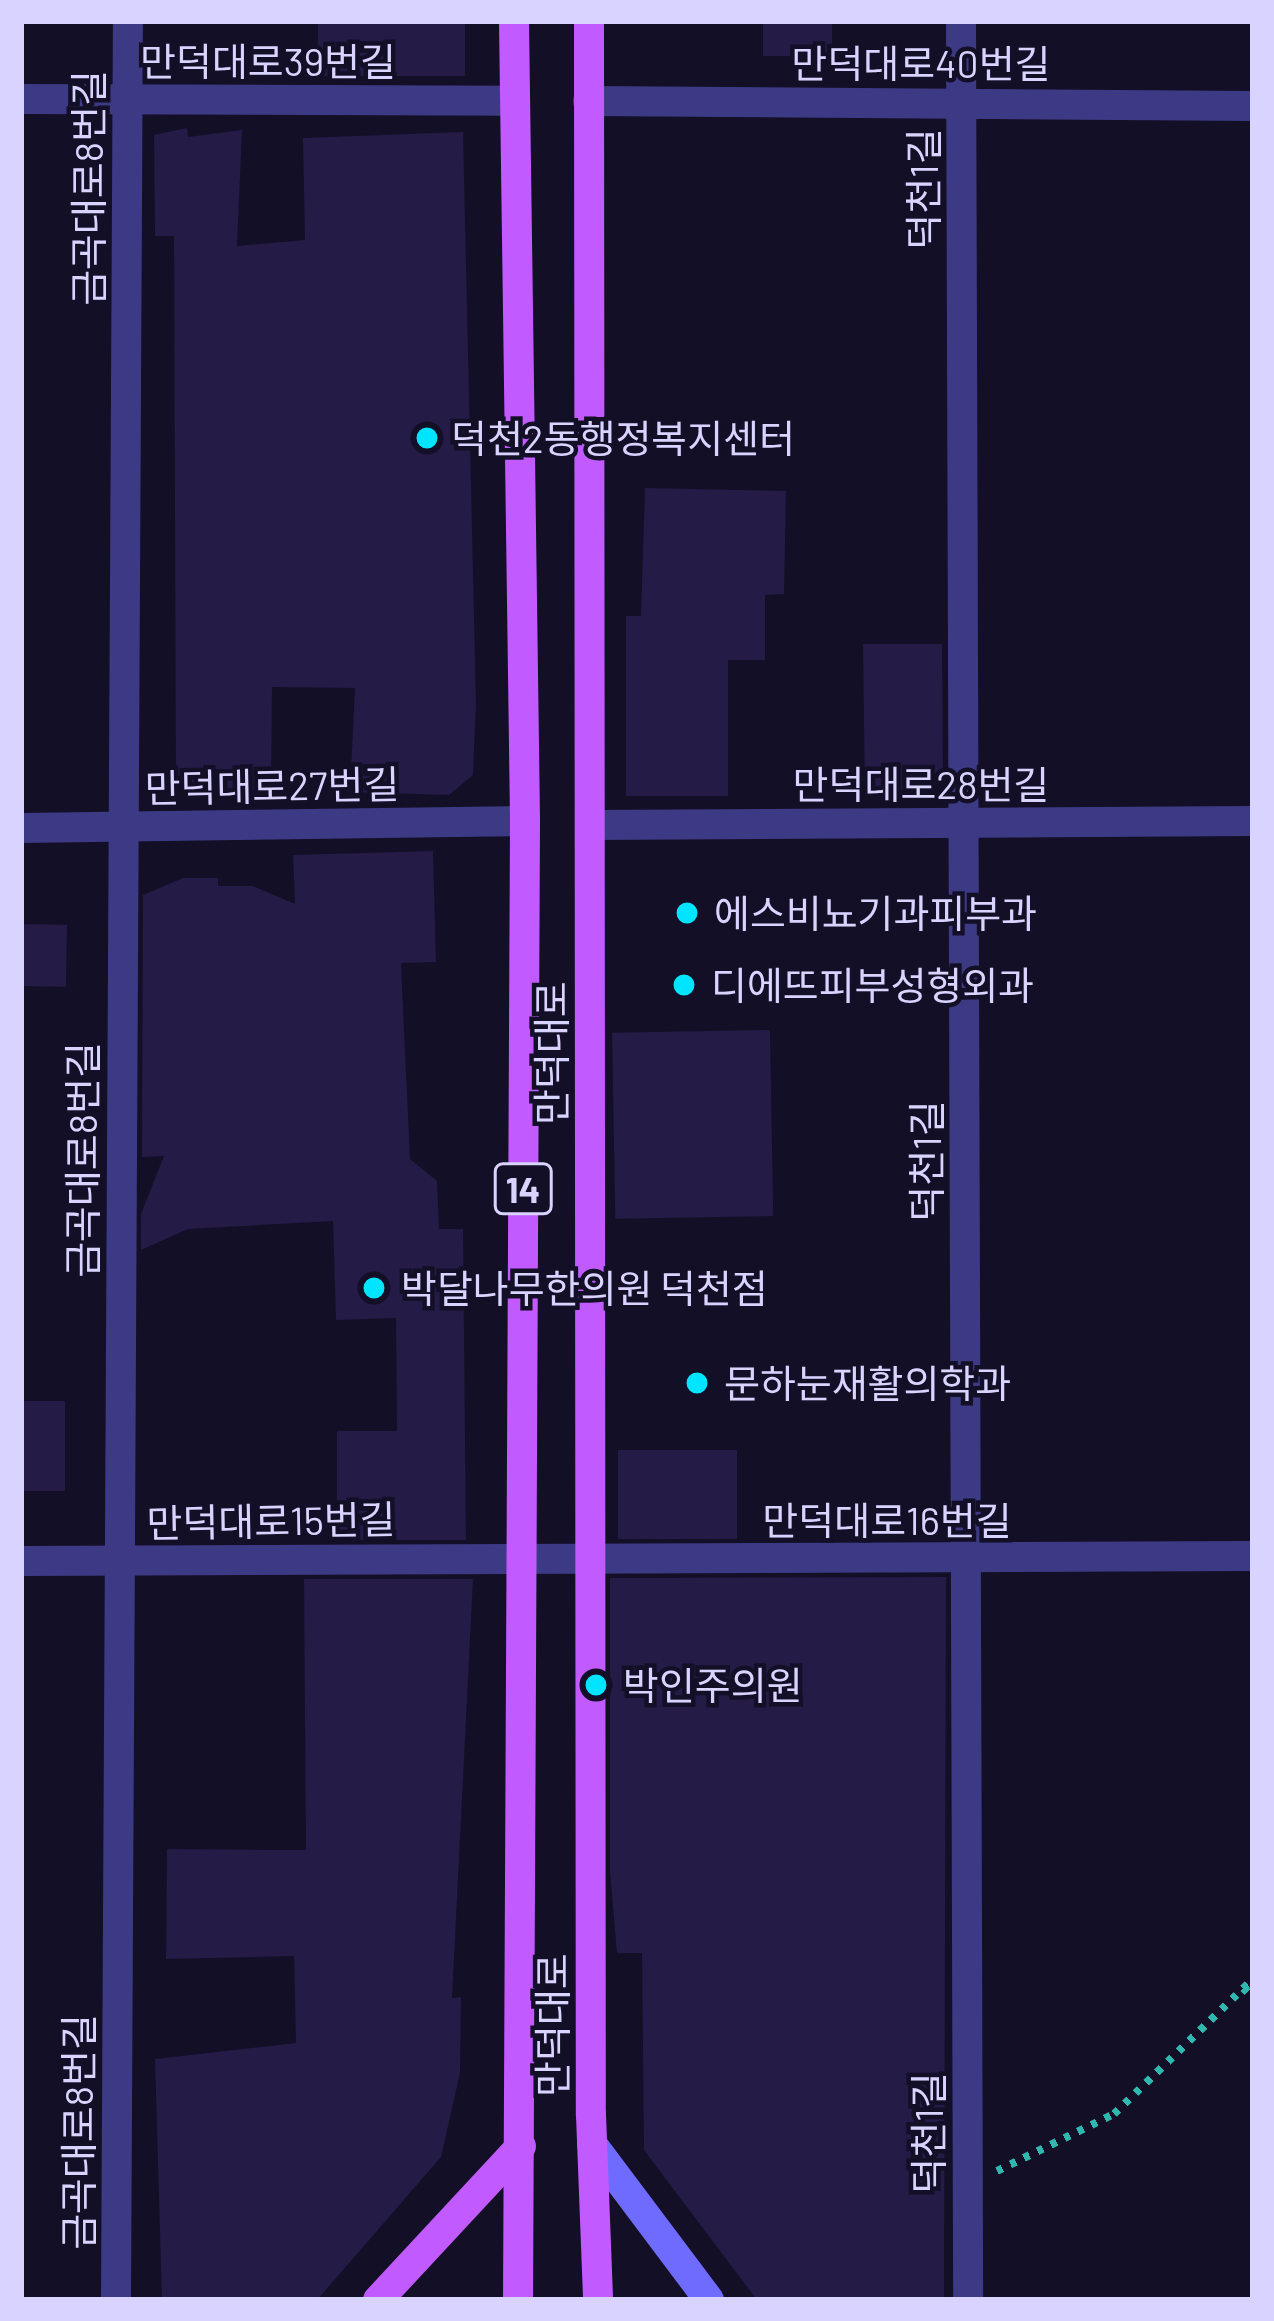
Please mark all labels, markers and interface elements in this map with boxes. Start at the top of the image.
street label: 만덕대로39번길 [140,38,396,84]
street label: 만덕대로40번길 [792,40,1050,86]
street label: 금곡대로8번길 [65,70,111,306]
street label: 덕천1길 [900,128,946,250]
place label: 덕천2동행정복지센터 [451,415,795,461]
marker: 덕천2동행정복지센터 [414,425,440,451]
street label: 만덕대로27번길 [144,760,400,812]
street label: 만덕대로28번길 [793,761,1049,807]
place label: 에스비뇨기과피부과 [714,890,1037,936]
marker: 에스비뇨기과피부과 [671,897,703,929]
place label: 디에뜨피부성형외과 [711,962,1034,1008]
marker: 디에뜨피부성형외과 [668,969,700,1001]
street label: 만덕대로 [528,981,574,1125]
street label: 금곡대로8번길 [59,1042,105,1278]
street label: 덕천1길 [903,1100,949,1222]
road number: 14 [493,1159,553,1219]
place label: 박달나무한의원 덕천점 [401,1265,768,1311]
marker: 박달나무한의원 덕천점 [358,1272,390,1304]
place label: 문하눈재활의학과 [724,1360,1011,1406]
marker: 문하눈재활의학과 [681,1367,713,1399]
street label: 만덕대로15번길 [146,1495,396,1547]
street label: 만덕대로16번길 [762,1497,1012,1543]
place label: 박인주의원 [623,1662,802,1708]
marker: 박인주의원 [580,1669,612,1701]
street label: 만덕대로 [529,1953,575,2097]
street label: 금곡대로8번길 [55,2014,101,2250]
street label: 덕천1길 [905,2072,951,2194]

